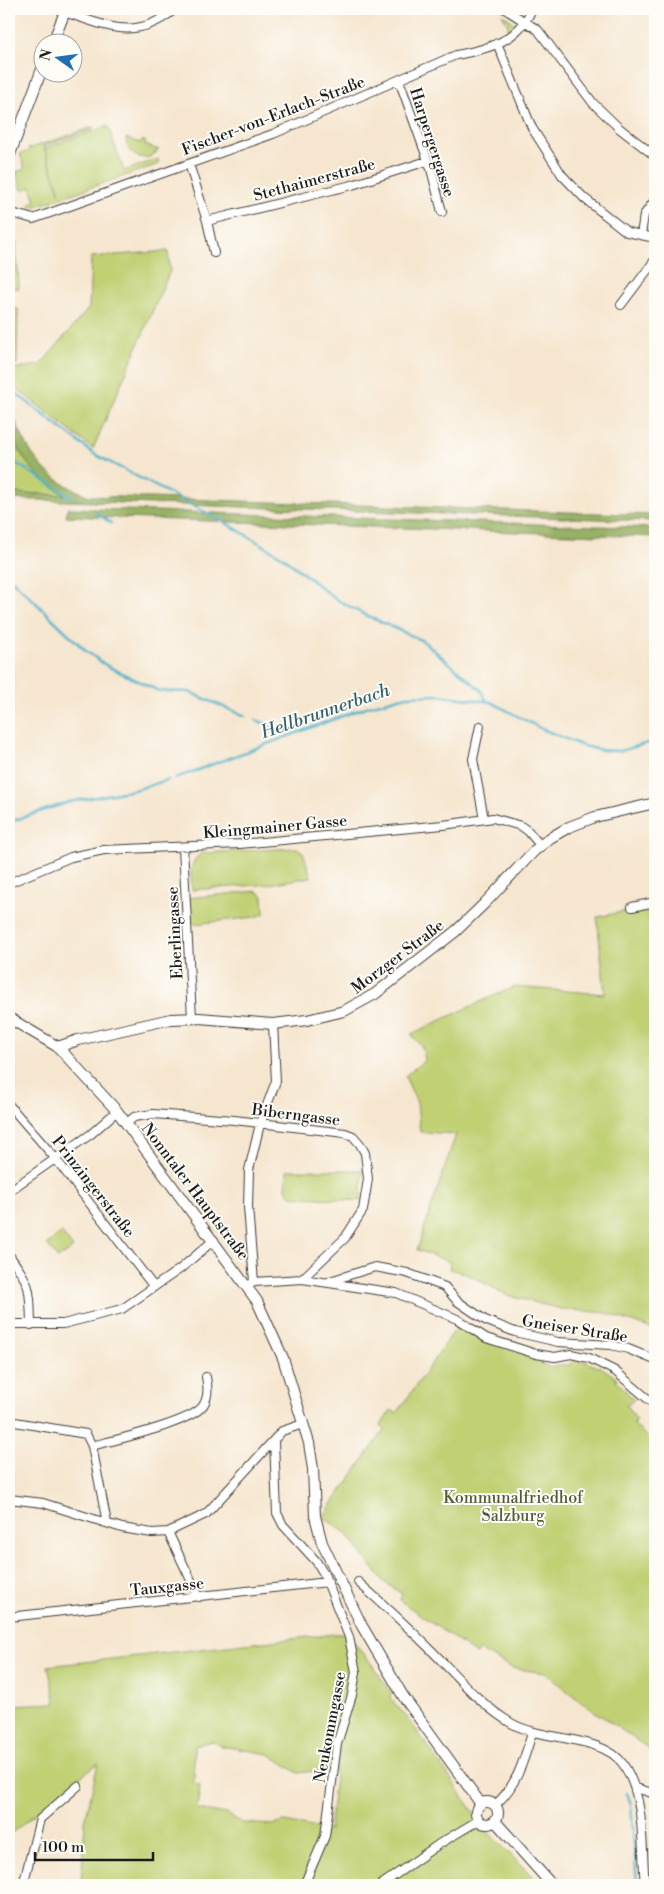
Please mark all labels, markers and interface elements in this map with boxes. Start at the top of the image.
north arrow [32,32,82,82]
text: N [36,48,56,63]
street label: Fischer-von-Erlach-Straße [179,72,368,160]
street label: Harpergergasse [405,85,459,200]
street label: Stethaimerstraße [251,154,377,206]
water label: Hellbrunnerbach [257,678,394,745]
street label: Kleingmainer Gasse [202,811,348,843]
street label: Eberlingasse [163,886,187,980]
street label: Morzger Straße [347,915,448,998]
street label: Biberngasse [250,1100,341,1130]
street label: Nonntaler Hauptstraße [137,1119,253,1264]
street label: Prinzingerstraße [47,1132,139,1241]
street label: Gneiser Straße [521,1311,629,1347]
park label: Kommunalfriedhof Salzburg [443,1488,584,1526]
street label: Tauxgasse [129,1573,205,1601]
street label: Neukommgasse [309,1670,351,1784]
scale bar [35,1829,152,1861]
text: 100 m [42,1838,84,1857]

